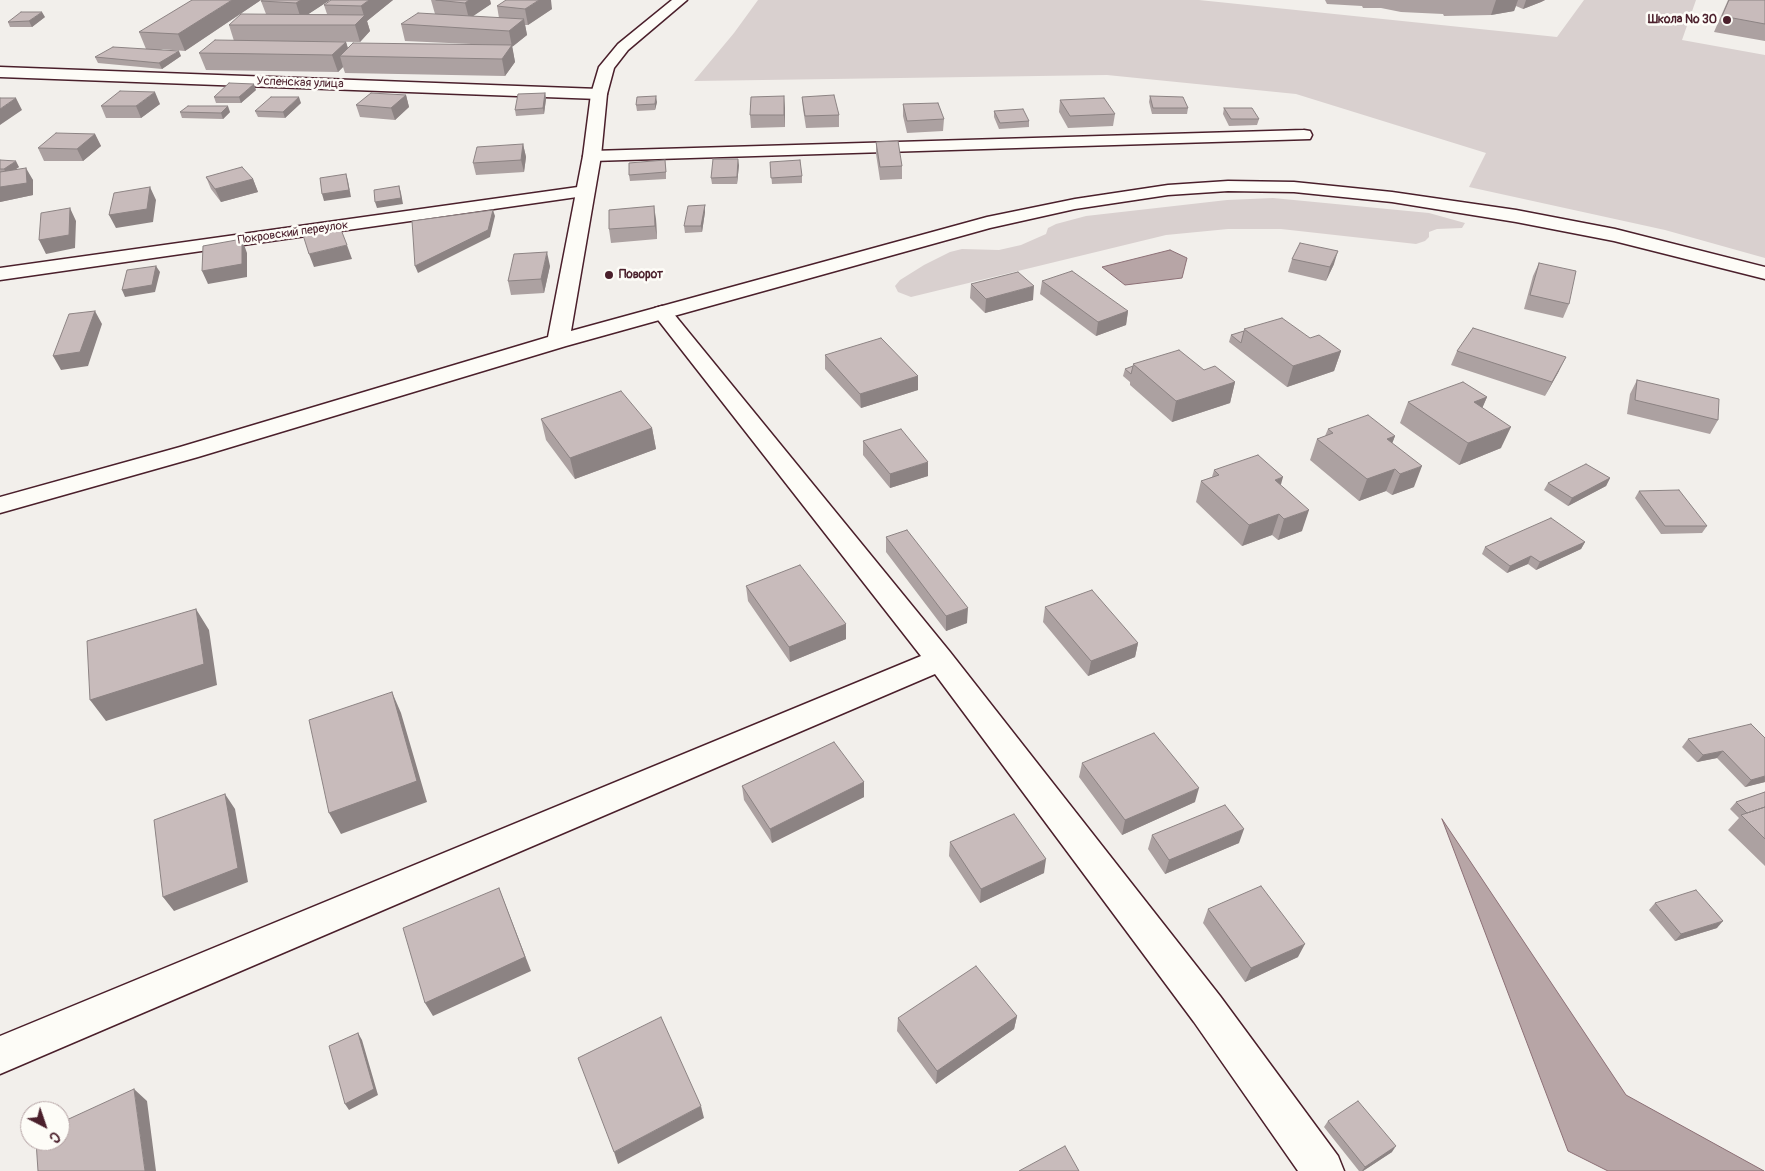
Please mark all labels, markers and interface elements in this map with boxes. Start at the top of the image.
place label: Школа № 30 [1648,13,1717,27]
marker: Школа № 30 [1721,14,1733,26]
street label: Успенская улица [256,74,344,92]
street label: Покровский переулок [237,218,349,248]
place label: Поворот [619,268,663,282]
marker: Поворот [603,269,615,281]
north arrow [20,1101,70,1151]
text: С [46,1128,63,1146]

